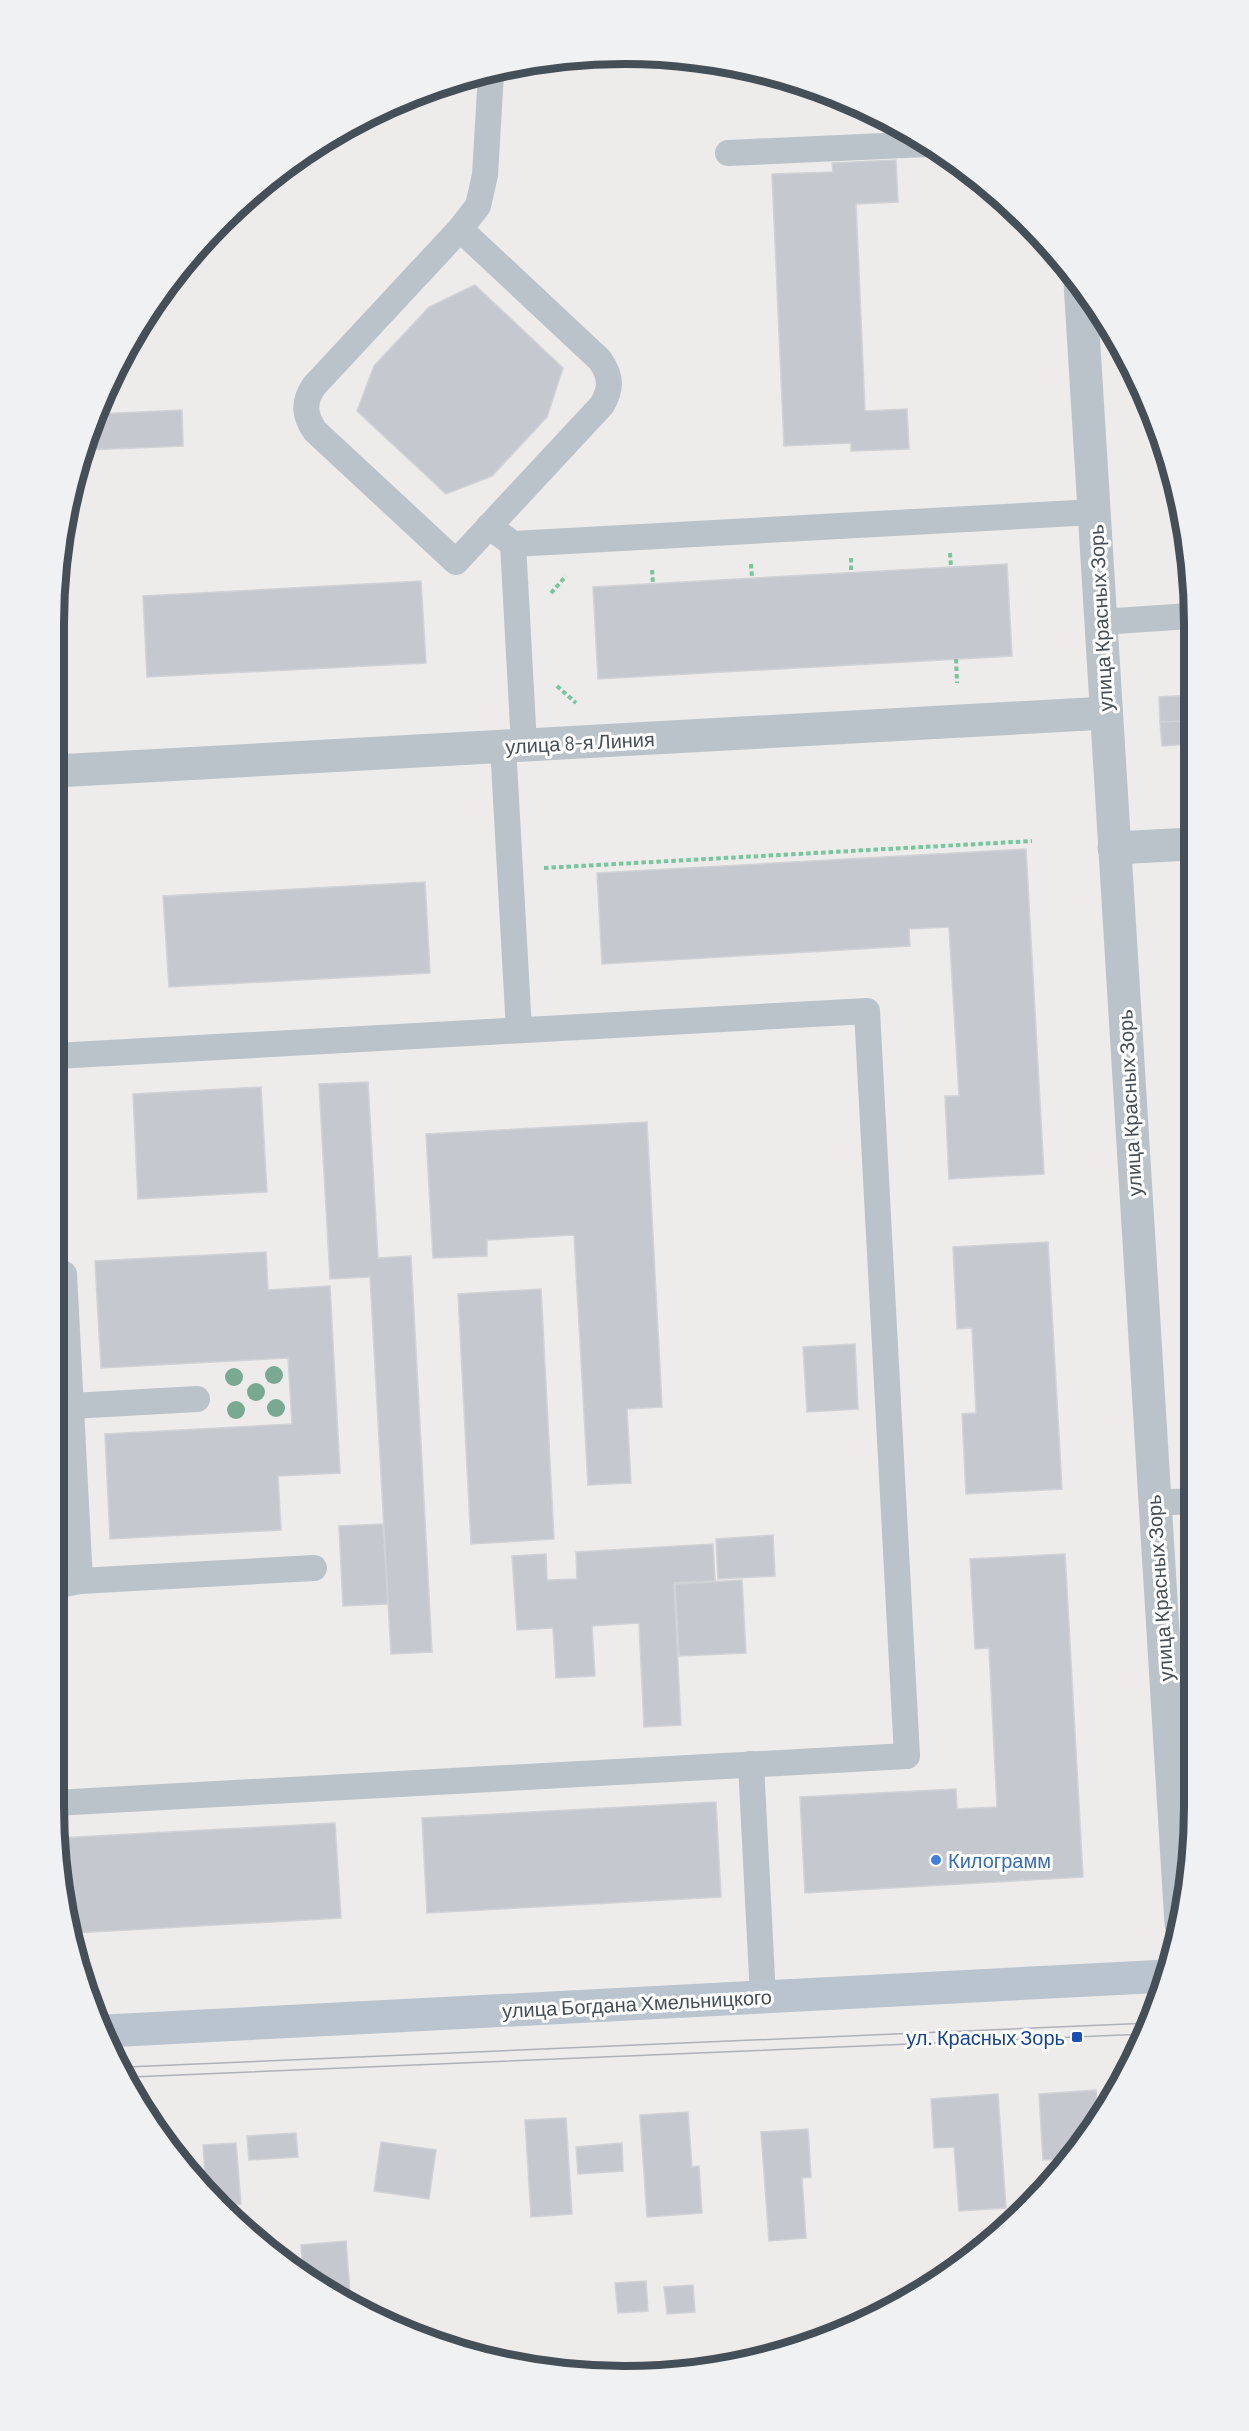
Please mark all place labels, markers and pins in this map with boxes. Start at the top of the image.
place label: Килограмм [948,1848,1051,1872]
marker: Килограмм [929,1853,943,1867]
place label: ул. Красных Зорь [906,2025,1065,2049]
marker: ул. Красных Зорь [1070,2030,1084,2044]

